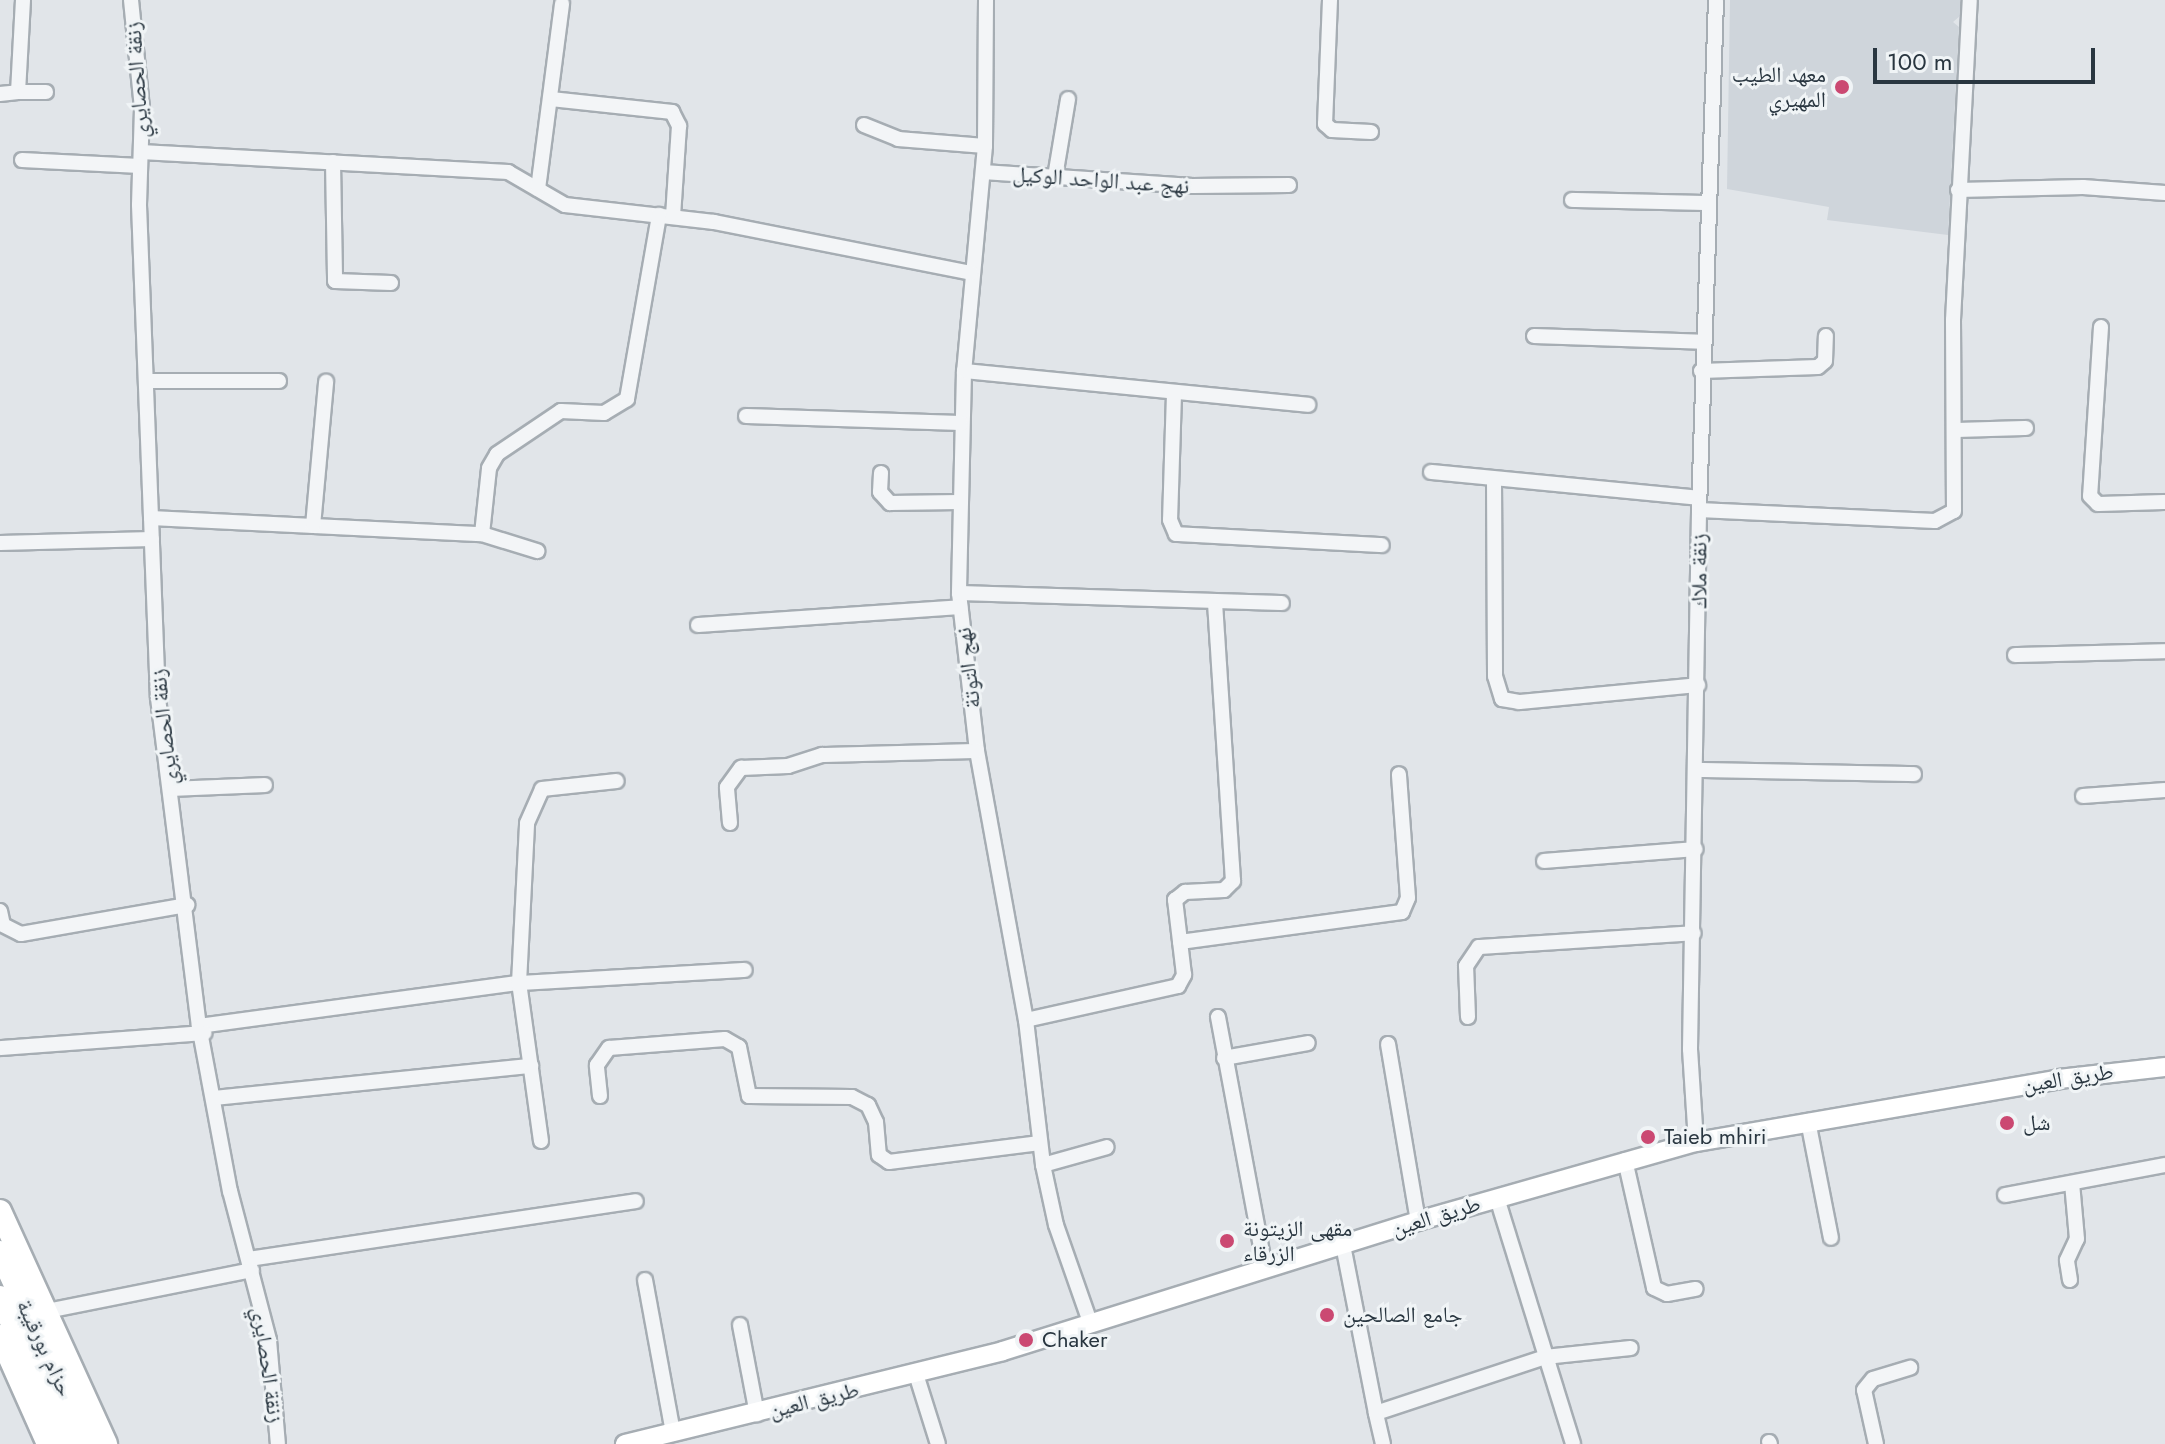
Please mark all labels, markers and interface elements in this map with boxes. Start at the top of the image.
street label: زنقة الحصايري [120,21,154,139]
scale bar [1877,32,2099,82]
text: 100 m [1887,44,1953,79]
place label: معهد الطيب المهيري [1732,61,1826,112]
marker: معهد الطيب المهيري [1833,78,1851,96]
street label: نهج عبد الواحد الوكيل [1012,161,1190,199]
street label: زنقة ملاك [1686,533,1712,609]
street label: نهج التوتة [950,626,986,710]
street label: زنقة الحصايري [145,668,183,786]
street label: طريق العين [2021,1058,2115,1098]
place label: شل [2023,1110,2050,1136]
marker: شل [1998,1114,2016,1132]
place label: Taieb mhiri [1664,1124,1766,1150]
marker: Taieb mhiri [1639,1128,1657,1146]
street label: طريق العين [1388,1190,1484,1242]
place label: مقهى الزيتونة الزرقاء [1243,1215,1352,1266]
marker: مقهى الزيتونة الزرقاء [1218,1232,1236,1250]
street label: حزام بورقيبة [11,1295,79,1401]
place label: جامع الصالحين [1343,1302,1462,1328]
street label: زنقة الحصايري [247,1305,289,1425]
marker: جامع الصالحين [1318,1306,1336,1324]
place label: Chaker [1042,1327,1107,1353]
marker: Chaker [1017,1331,1035,1349]
street label: طريق العين [766,1376,862,1424]

